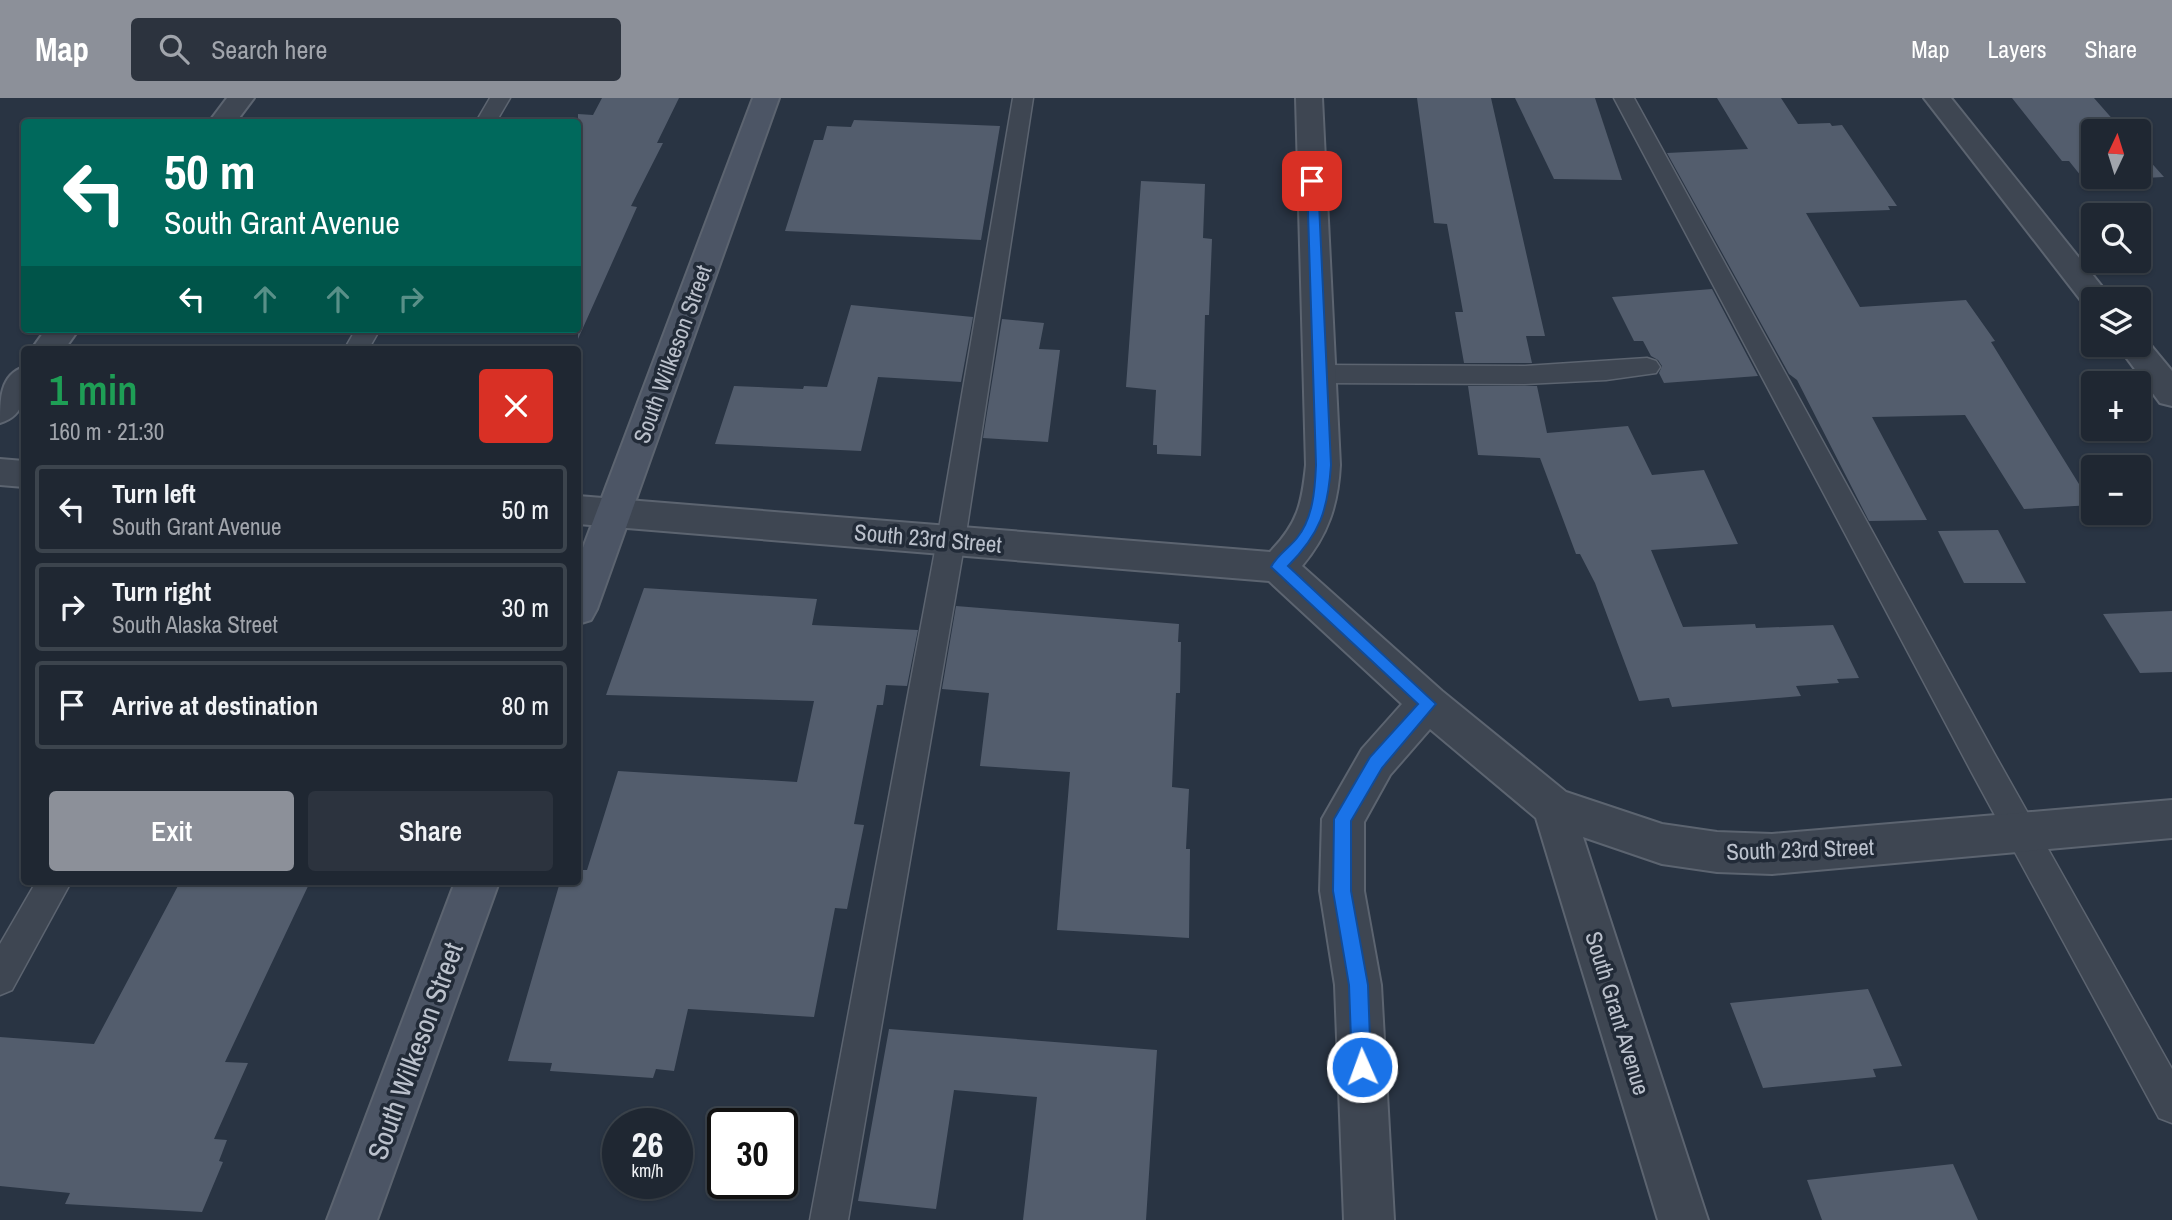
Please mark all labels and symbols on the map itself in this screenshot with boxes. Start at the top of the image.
north arrow [2081,119,2151,189]
pin [1282,151,1342,211]
street label: South Wilkeson Street [625,261,719,447]
street label: South 23rd Street [853,516,1003,560]
street label: South 23rd Street [1726,831,1874,867]
street label: South Grant Avenue [1578,927,1658,1099]
street label: South Wilkeson Street [358,937,472,1165]
position arrow [1325,1030,1399,1104]
speed limit sign: 30 [707,1108,798,1199]

